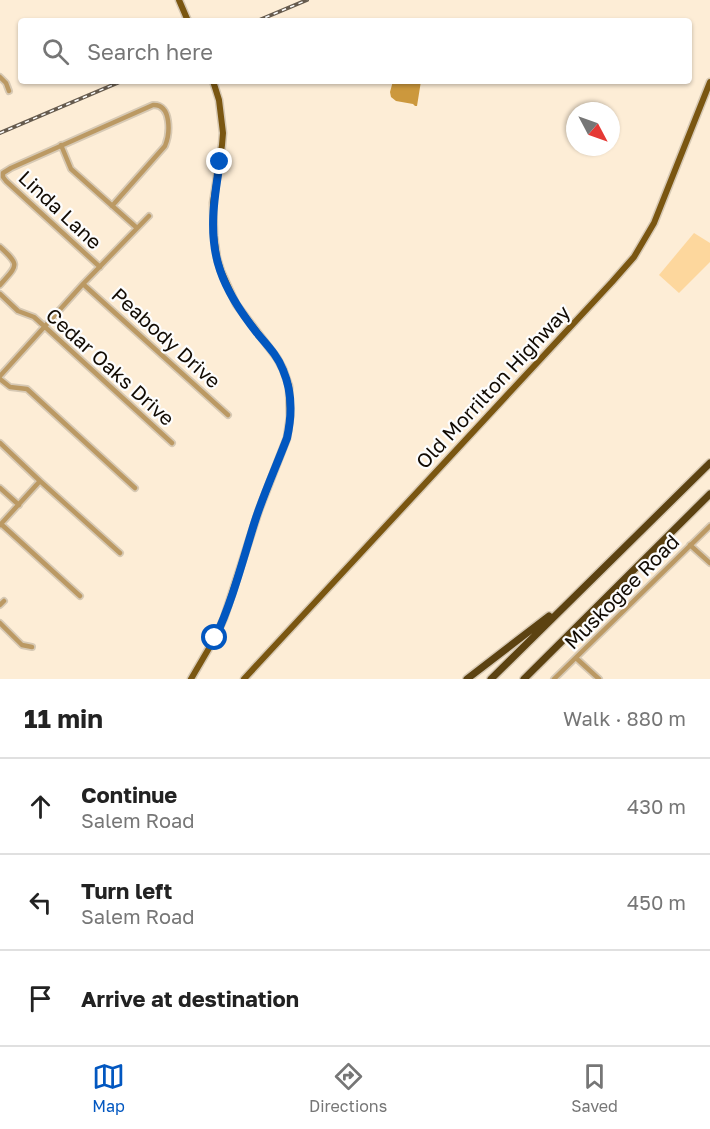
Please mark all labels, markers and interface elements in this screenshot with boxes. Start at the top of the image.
search box [18,18,692,84]
icon: search [39,35,72,68]
text: Search here [87,38,213,65]
north arrow [566,102,620,156]
route end [206,148,232,174]
street label: Linda Lane [14,165,107,254]
street label: Peabody Drive [107,282,226,392]
street label: Old Morrilton Highway [410,300,574,473]
street label: Cedar Oaks Drive [42,302,180,430]
street label: Muskogee Road [559,529,684,654]
route start [201,624,227,650]
text: 11 min [24,703,103,734]
text: Walk · 880 m [563,706,686,730]
text: Continue [81,781,177,808]
icon: ahead [24,790,57,823]
text: 430 m [627,794,686,818]
text: Salem Road [81,808,195,832]
text: Turn left [81,877,172,904]
icon: left [24,886,57,919]
text: 450 m [627,890,686,914]
text: Salem Road [81,904,195,928]
icon: arrive [24,982,57,1015]
text: Arrive at destination [81,985,299,1012]
tab: Map [92,1060,125,1116]
tab: Directions [309,1060,387,1116]
tab: Saved [571,1060,618,1116]

